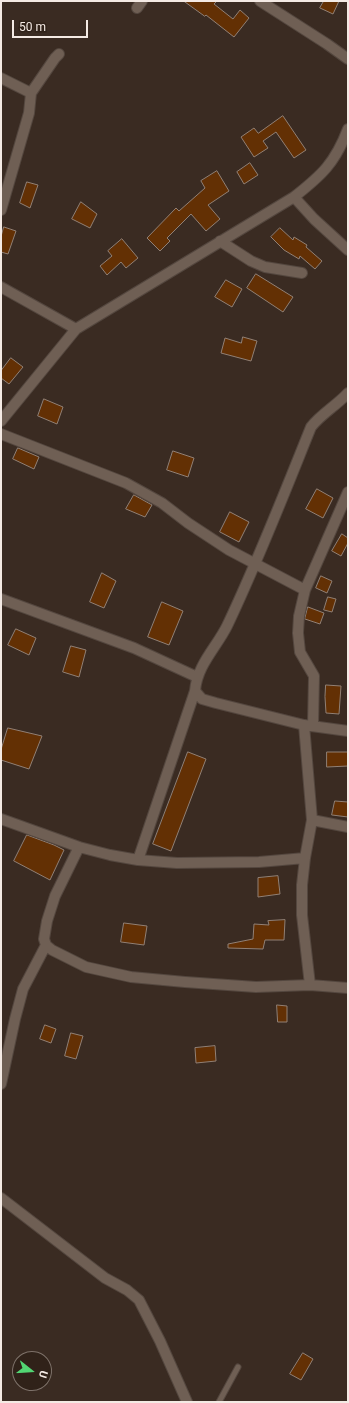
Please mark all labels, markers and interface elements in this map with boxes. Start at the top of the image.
scale bar [14,12,90,38]
text: 50 m [19,20,46,34]
north arrow [12,1351,52,1391]
text: U [36,1369,50,1380]

